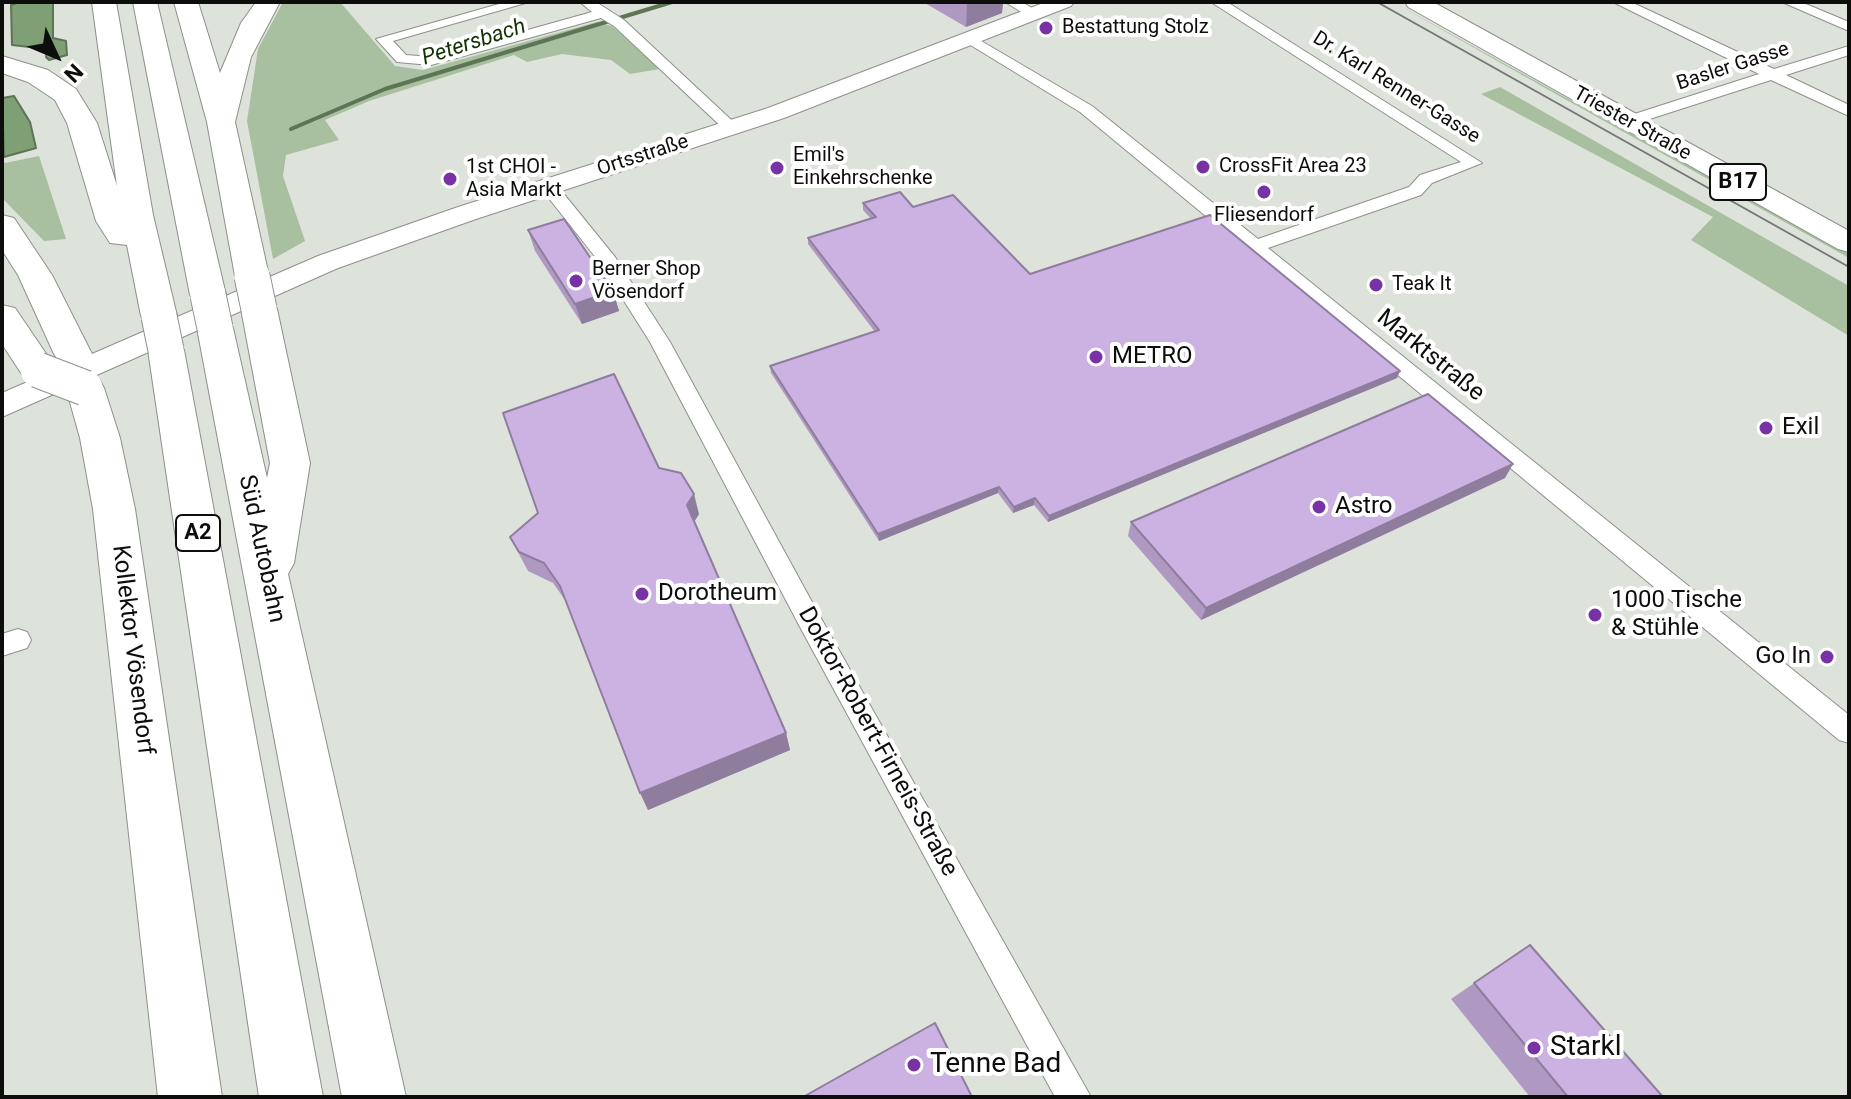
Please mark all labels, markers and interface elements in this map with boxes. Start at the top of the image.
water label: Petersbach [419,14,529,72]
north arrow [16,16,96,96]
place label: Bestattung Stolz [1062,16,1209,40]
marker: Bestattung Stolz [1037,19,1055,37]
street label: Dr. Karl Renner-Gasse [1308,27,1484,149]
street label: Basler Gasse [1674,38,1792,96]
text: N [59,59,88,87]
street label: Triester Straße [1569,82,1695,166]
street label: Ortsstraße [594,130,692,182]
place label: Emil's Einkehrschenke [793,144,933,191]
place label: CrossFit Area 23 [1219,155,1367,179]
place label: 1st CHOI - Asia Markt [466,156,562,203]
marker: CrossFit Area 23 [1194,158,1212,176]
marker: Emil's Einkehrschenke [768,159,786,177]
road number: B17 [1710,164,1766,200]
marker: 1st CHOI - Asia Markt [441,170,459,188]
marker: Fliesendorf [1255,183,1273,201]
place label: Fliesendorf [1214,204,1314,228]
place label: Berner Shop Vösendorf [592,258,701,305]
marker: Berner Shop Vösendorf [567,272,585,290]
place label: Teak It [1392,273,1452,297]
marker: Teak It [1367,276,1385,294]
street label: Marktstraße [1370,304,1490,408]
place label: METRO [1112,343,1192,371]
marker: METRO [1087,348,1105,366]
place label: Exil [1782,414,1819,442]
marker: Exil [1757,419,1775,437]
street label: Süd Autobahn [231,473,291,625]
place label: Astro [1335,493,1392,521]
marker: Astro [1310,498,1328,516]
road number: A2 [176,515,220,551]
street label: Kollektor Vösendorf [105,544,159,756]
place label: Dorotheum [658,580,777,608]
marker: Dorotheum [633,585,651,603]
place label: 1000 Tische & Stühle [1611,587,1742,643]
street label: Doktor-Robert-Firneis-Straße [791,602,963,882]
marker: 1000 Tische & Stühle [1586,606,1604,624]
place label: Go In [1755,643,1811,671]
marker: Go In [1818,648,1836,666]
place label: Starkl [1550,1031,1622,1065]
marker: Starkl [1525,1039,1543,1057]
place label: Tenne Bad [930,1048,1061,1082]
marker: Tenne Bad [905,1056,923,1074]

